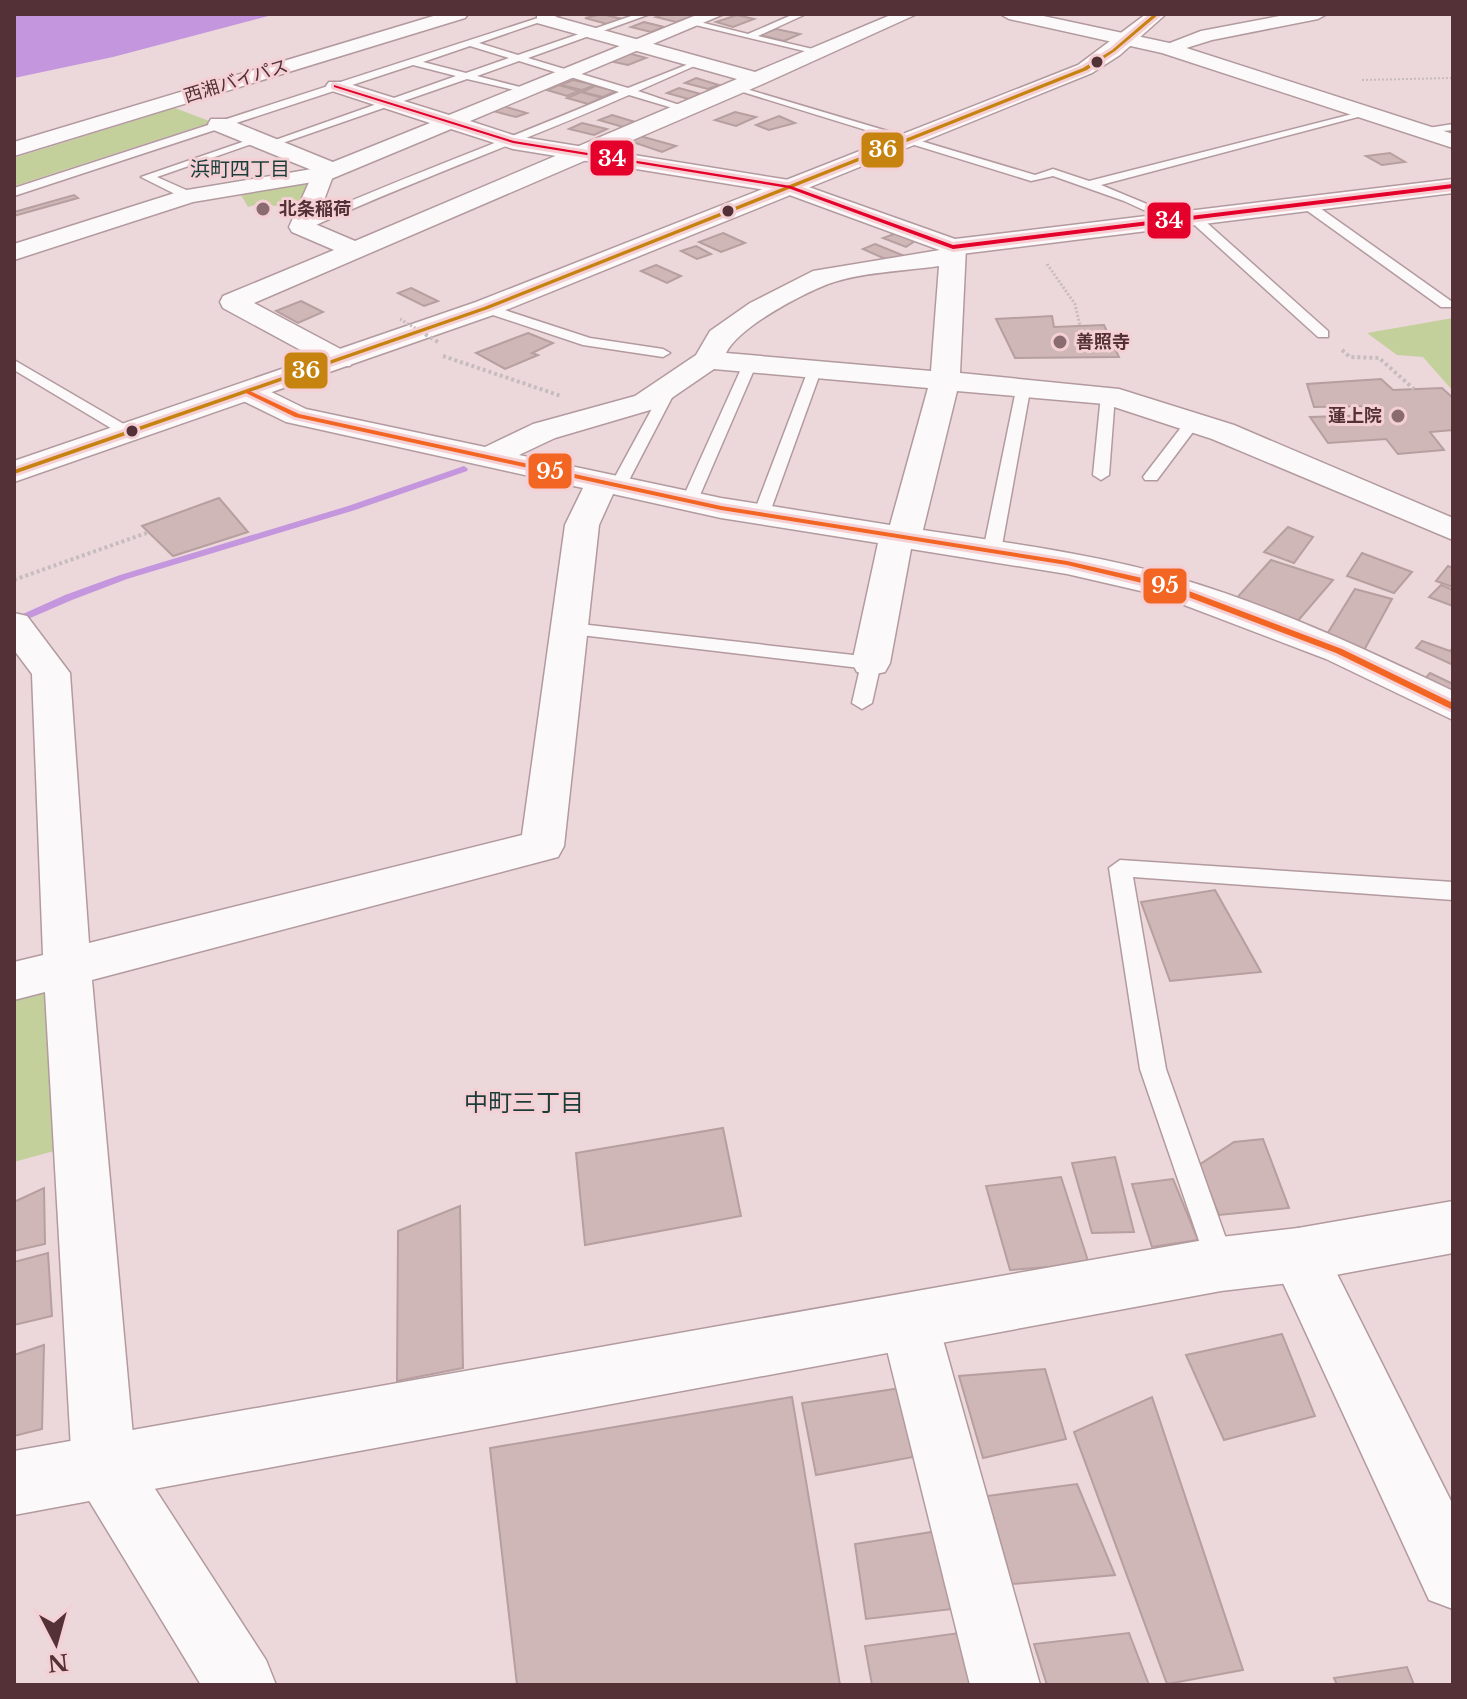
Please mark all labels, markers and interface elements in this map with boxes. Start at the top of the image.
unlabelled marker [1089,54,1105,70]
street label: 西湘バイパス [181,55,291,107]
line badge: 36 [860,131,905,169]
text: 36 [869,136,897,163]
line badge: 34 [589,139,635,177]
text: 34 [598,145,626,172]
district label: 浜町四丁目 [190,157,290,181]
place label: 北条稲荷 [279,198,351,220]
marker: 北条稲荷 [254,200,272,218]
line badge: 34 [1146,201,1192,240]
unlabelled marker [720,203,736,219]
text: 34 [1155,207,1183,234]
place label: 善照寺 [1076,331,1130,353]
marker: 善照寺 [1051,333,1069,351]
line badge: 36 [283,351,329,390]
text: 36 [292,357,320,384]
place label: 蓮上院 [1328,405,1382,427]
marker: 蓮上院 [1389,407,1407,425]
unlabelled marker [124,423,140,439]
line badge: 95 [527,452,573,490]
text: 95 [536,458,564,485]
line badge: 95 [1142,567,1188,605]
text: 95 [1151,572,1179,599]
district label: 中町三丁目 [464,1088,584,1117]
north arrow [16,1603,96,1683]
text: N [46,1648,70,1677]

